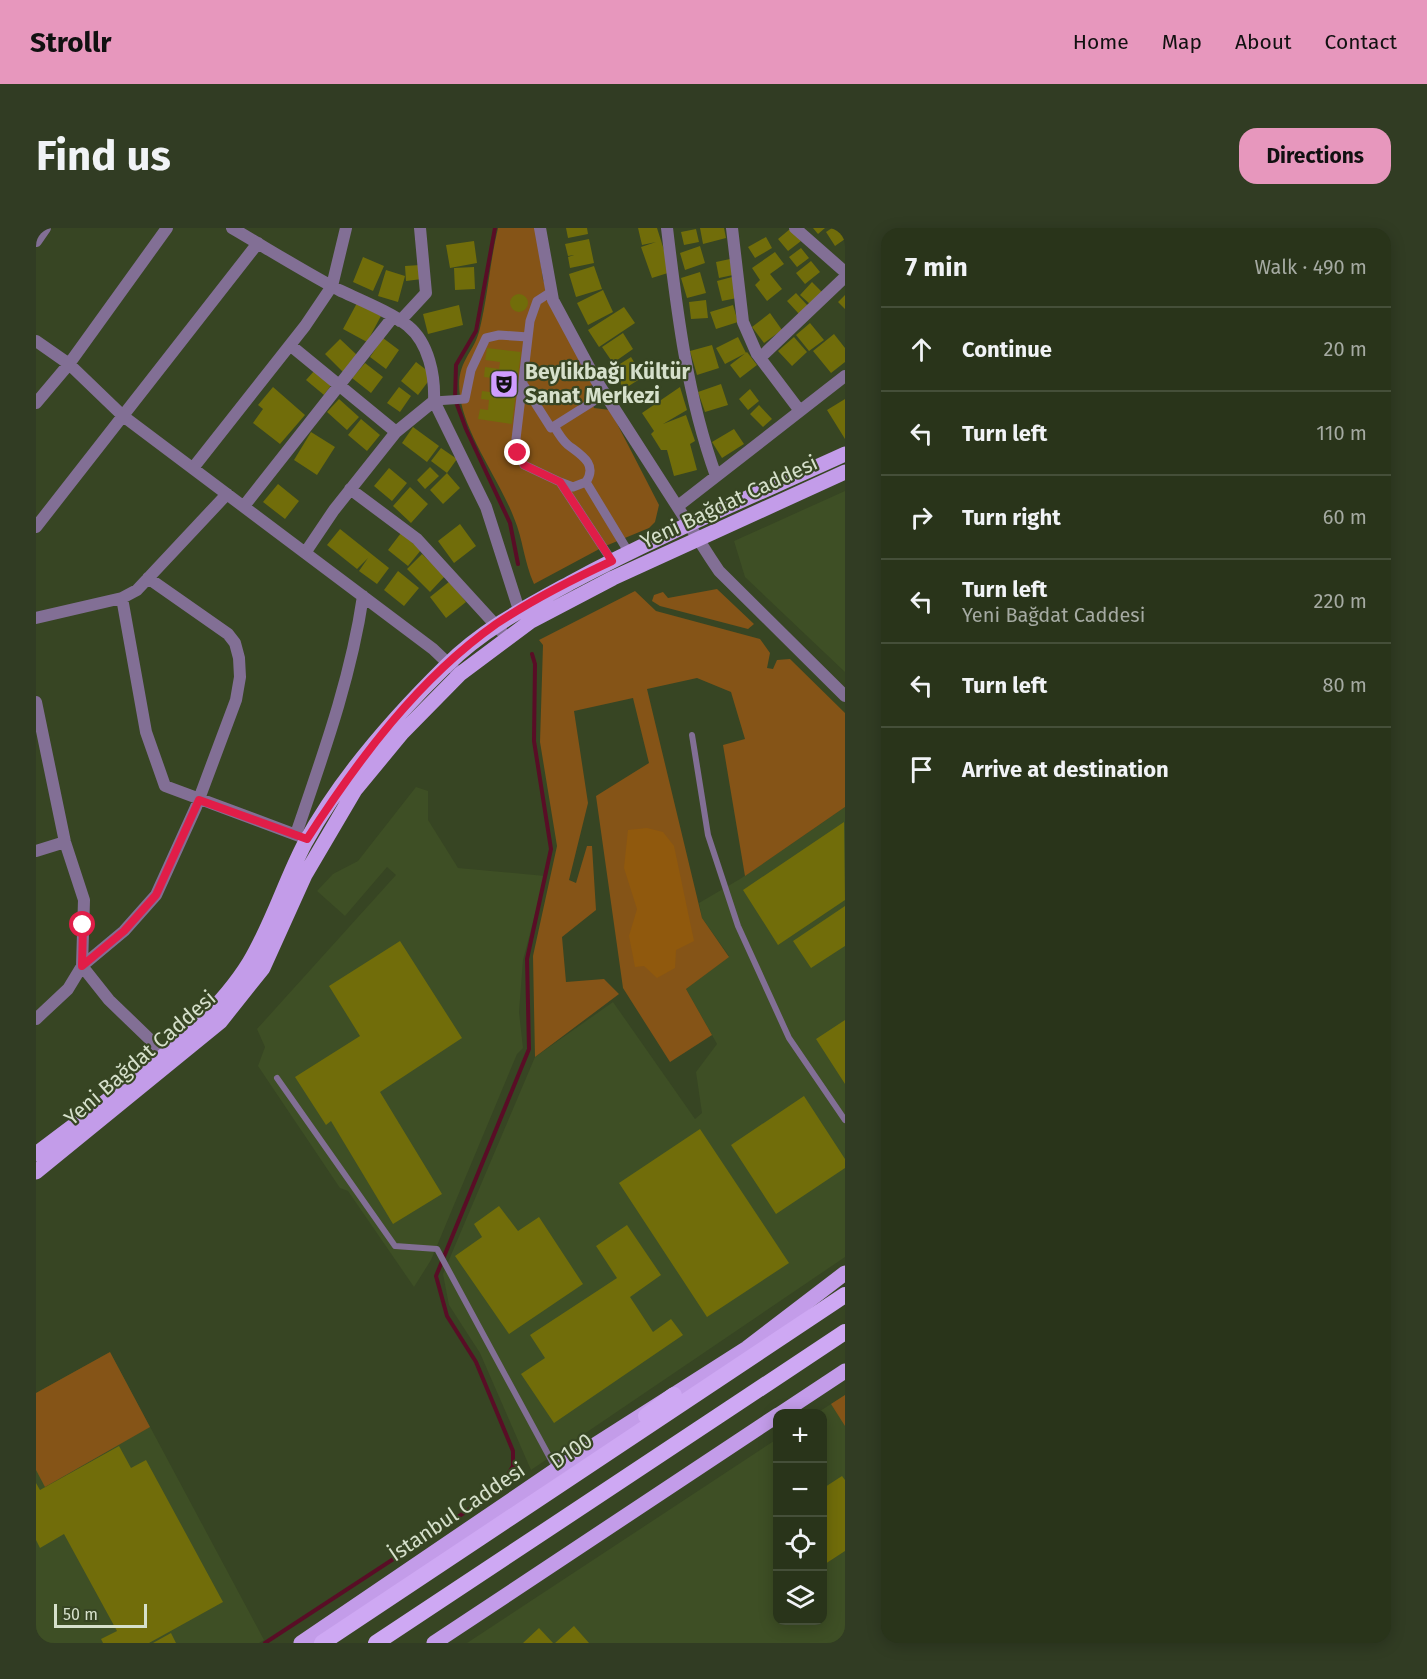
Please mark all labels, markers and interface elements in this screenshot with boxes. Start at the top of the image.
text: Strollr [30,26,111,59]
text: Home [1073,29,1129,55]
text: Map [1162,29,1202,55]
text: About [1235,29,1292,55]
text: Contact [1325,29,1397,55]
button: Directions [1239,128,1391,184]
text: Find us [36,131,171,181]
text: 7 min [905,252,968,283]
text: Walk · 490 m [1255,255,1367,279]
icon: ahead [905,333,938,366]
text: Continue [962,336,1052,363]
text: 20 m [1324,337,1367,361]
place label: Beylikbağı Kültür Sanat Merkezi [525,359,690,409]
theatre icon: Beylikbağı Kültür Sanat Merkezi [488,368,520,400]
icon: left [905,417,938,450]
text: Turn left [962,420,1047,447]
text: 110 m [1316,421,1367,445]
route end [504,439,530,465]
street label: Yeni Bağdat Caddesi [636,450,822,554]
icon: right [905,501,938,534]
text: Turn right [962,504,1061,531]
text: 60 m [1323,505,1367,529]
text: Turn left [962,576,1047,603]
icon: left [905,585,938,618]
text: 220 m [1314,589,1367,613]
text: Yeni Bağdat Caddesi [962,603,1145,627]
icon: left [905,669,938,702]
text: Turn left [962,672,1047,699]
text: 80 m [1322,673,1367,697]
icon: arrive [905,753,938,786]
text: Arrive at destination [962,756,1169,783]
route start [69,911,95,937]
street label: Yeni Bağdat Caddesi [59,985,221,1131]
map controls [773,1409,827,1625]
button: + [773,1409,827,1463]
street label: D100 [545,1427,597,1475]
street label: İstanbul Caddesi [384,1457,530,1567]
button: − [773,1463,827,1517]
button: locate [773,1517,827,1571]
button: layers [773,1571,827,1625]
scale bar [54,1601,147,1628]
text: 50 m [63,1605,98,1624]

